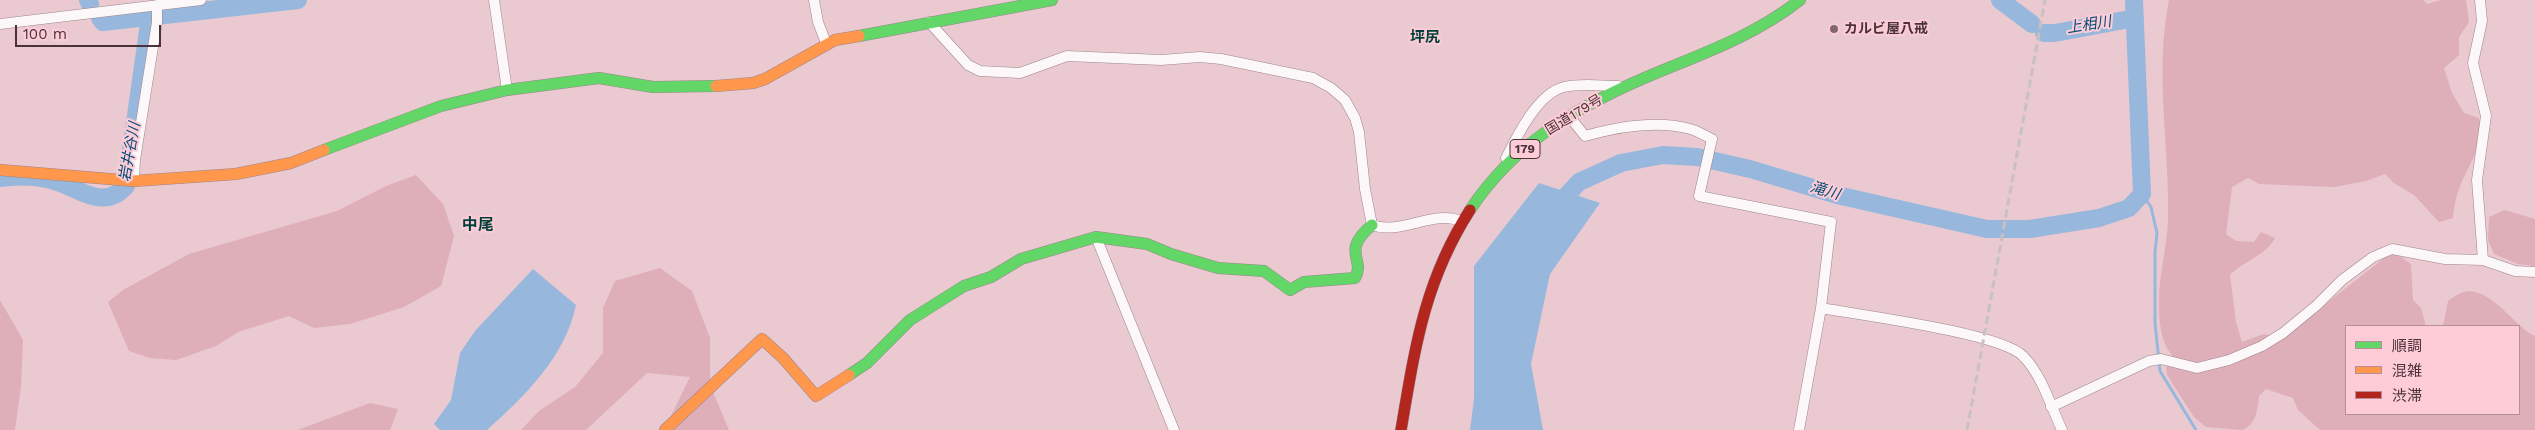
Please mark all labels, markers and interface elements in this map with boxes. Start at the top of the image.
water label: 上相川 [2065,13,2113,37]
scale bar [18,15,164,47]
place label: カルビ屋八戒 [1844,21,1928,37]
marker: カルビ屋八戒 [1828,23,1840,35]
text: 100 m [23,25,67,43]
district label: 坪尻 [1410,29,1440,47]
street label: 国道179号 [1542,91,1606,139]
water label: 岩井谷川 [116,121,144,183]
road number: 179 [1510,140,1540,158]
water label: 滝川 [1808,178,1842,204]
district label: 中尾 [462,215,494,235]
legend [2345,325,2520,415]
text: 順調 [2392,337,2422,355]
text: 混雑 [2392,362,2422,380]
text: 渋滞 [2392,387,2422,405]

